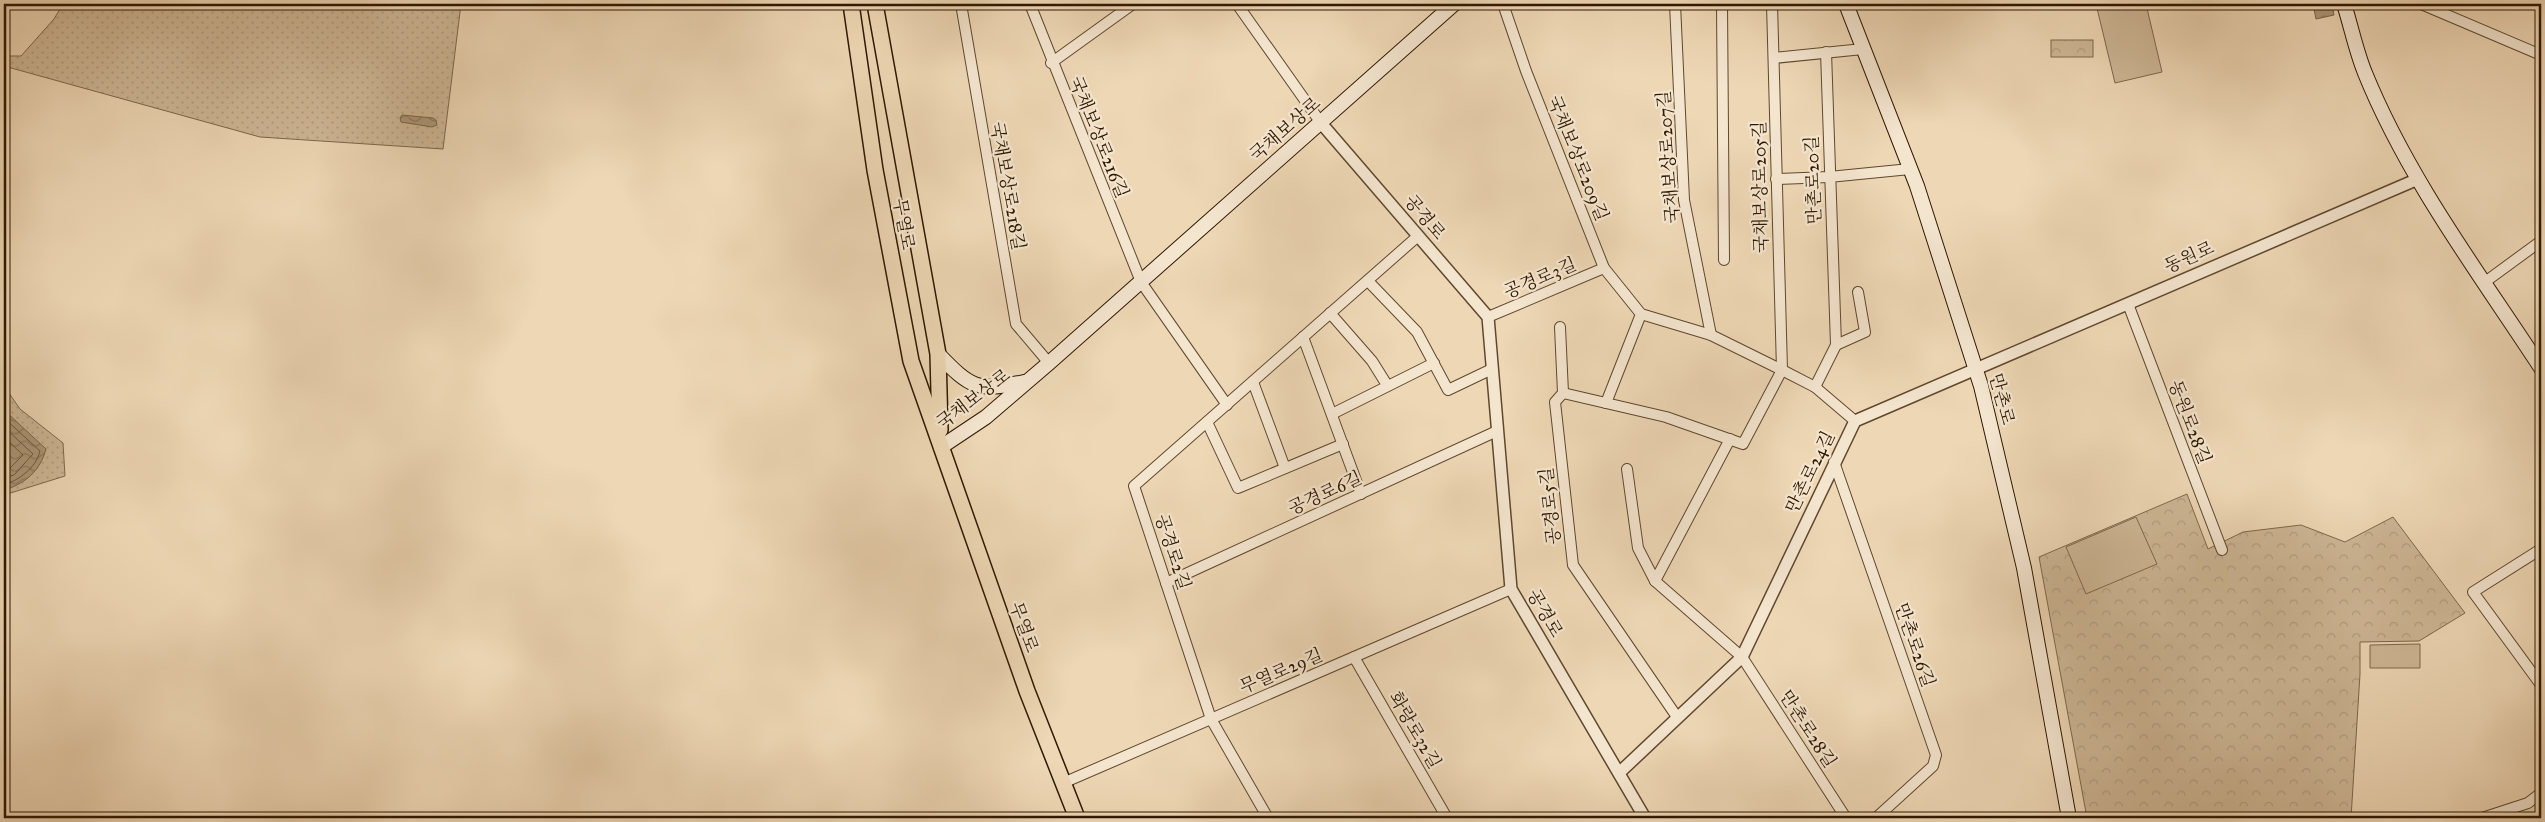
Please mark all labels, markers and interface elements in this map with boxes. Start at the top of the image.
street label: 국채보상로216길 [1065,73,1133,201]
street label: 국채보상로207길 [1652,90,1684,224]
street label: 국채보상로 [1245,92,1325,166]
street label: 국채보상로209길 [1543,92,1613,224]
street label: 국채보상로218길 [986,120,1030,252]
street label: 국채보상로205길 [1748,121,1772,253]
street label: 만촌로20길 [1800,135,1826,225]
street label: 공경로 [1400,190,1450,244]
street label: 무열로 [889,196,919,252]
street label: 동원로 [2161,236,2217,278]
street label: 공경로3길 [1500,253,1580,303]
street label: 국채보상로 [932,364,1014,434]
street label: 만촌로 [1985,371,2019,427]
street label: 동원로28길 [2164,377,2216,467]
street label: 만촌로24길 [1781,427,1839,517]
street label: 공경로6길 [1285,466,1365,520]
street label: 공경로5길 [1535,466,1565,546]
street label: 공경로2길 [1150,511,1196,593]
street label: 공경로 [1522,585,1568,641]
street label: 무열로 [1005,599,1043,655]
street label: 만촌로26길 [1890,600,1940,690]
street label: 무열로29길 [1236,644,1326,698]
street label: 만촌로28길 [1775,686,1841,772]
street label: 화랑로32길 [1384,687,1446,773]

